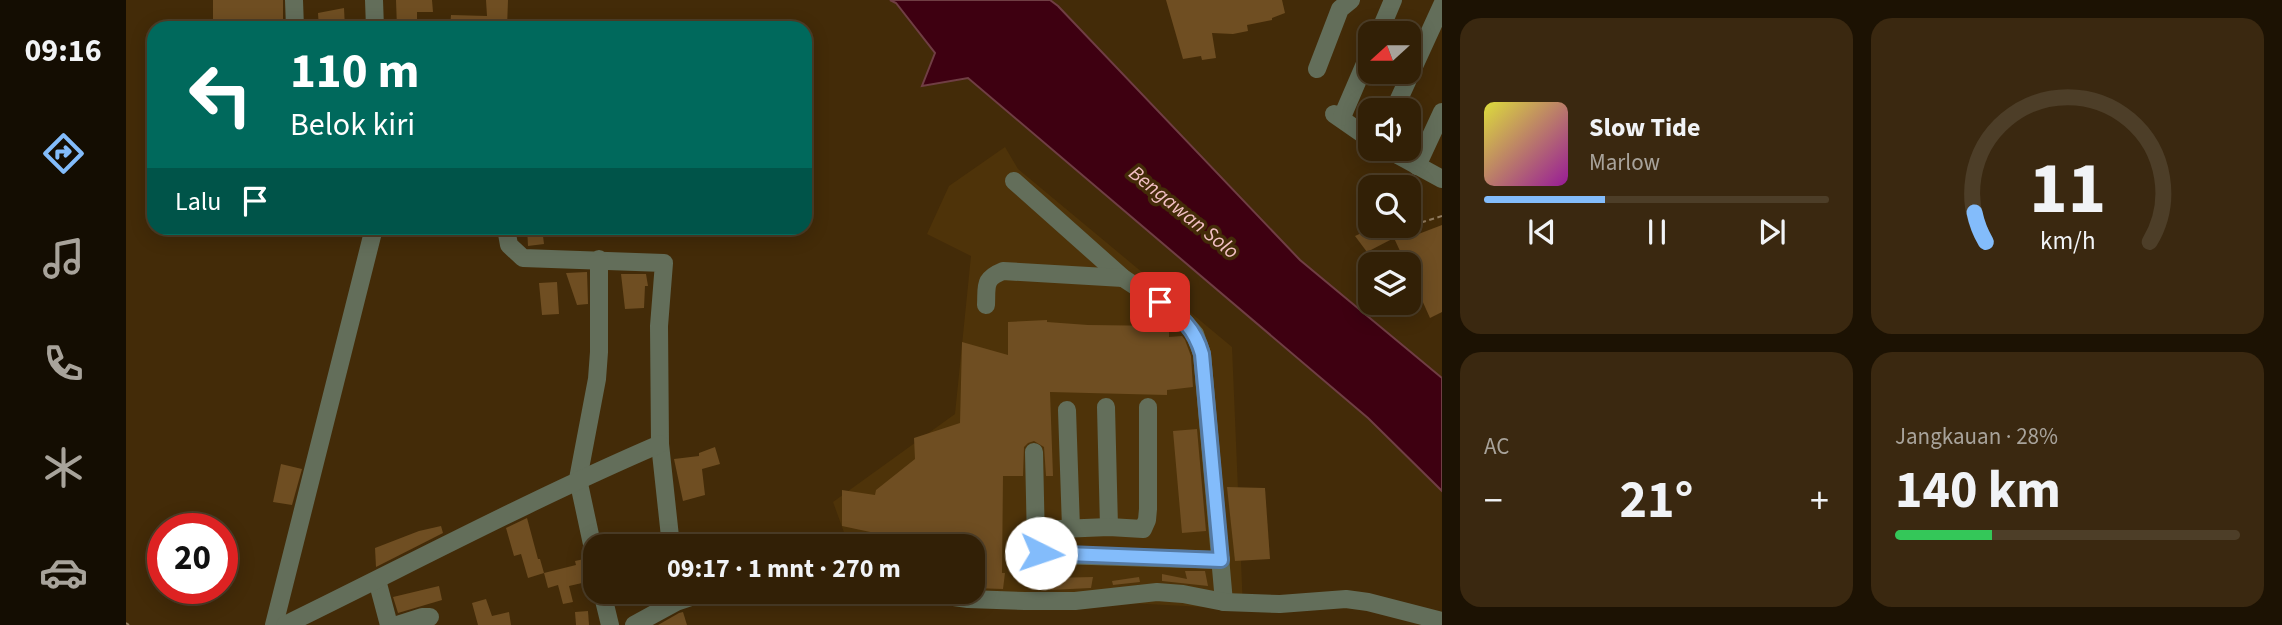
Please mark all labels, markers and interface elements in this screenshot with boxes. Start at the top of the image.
north arrow [1358,21,1421,84]
map controls [1358,21,1421,315]
text: 09:16 [24,28,102,74]
text: 110 m [290,37,419,107]
icon: left [175,49,266,140]
button: sound [1358,98,1421,161]
text: Belok kiri [290,102,415,148]
text: Slow Tide [1589,109,1700,146]
icon: directions [39,129,88,178]
text: 11 [2029,138,2106,242]
text: Marlow [1589,146,1660,179]
water label: Bengawan Solo [1122,158,1246,266]
button: search [1358,175,1421,238]
icon: arrive [236,182,274,220]
text: Lalu [175,183,222,220]
icon: previous [1523,213,1561,251]
icon: pause [1638,213,1676,251]
icon: next [1753,213,1791,251]
text: km/h [2040,223,2095,259]
icon: music [39,234,88,283]
button: layers [1358,252,1421,315]
pin [1130,272,1190,332]
icon: arrive [1141,283,1179,321]
icon: phone [39,339,88,388]
text: Jangkauan · 28% [1895,420,2058,453]
text: AC [1484,430,1509,463]
icon: climate [39,443,88,492]
text: 140 km [1895,454,2061,528]
text: 21° [1620,464,1693,538]
text: − [1484,474,1503,528]
text: + [1810,474,1829,528]
speed limit sign: 20 [147,513,238,604]
position arrow [1004,516,1078,590]
icon: car [39,548,88,597]
text: 09:17 · 1 mnt · 270 m [667,550,901,587]

